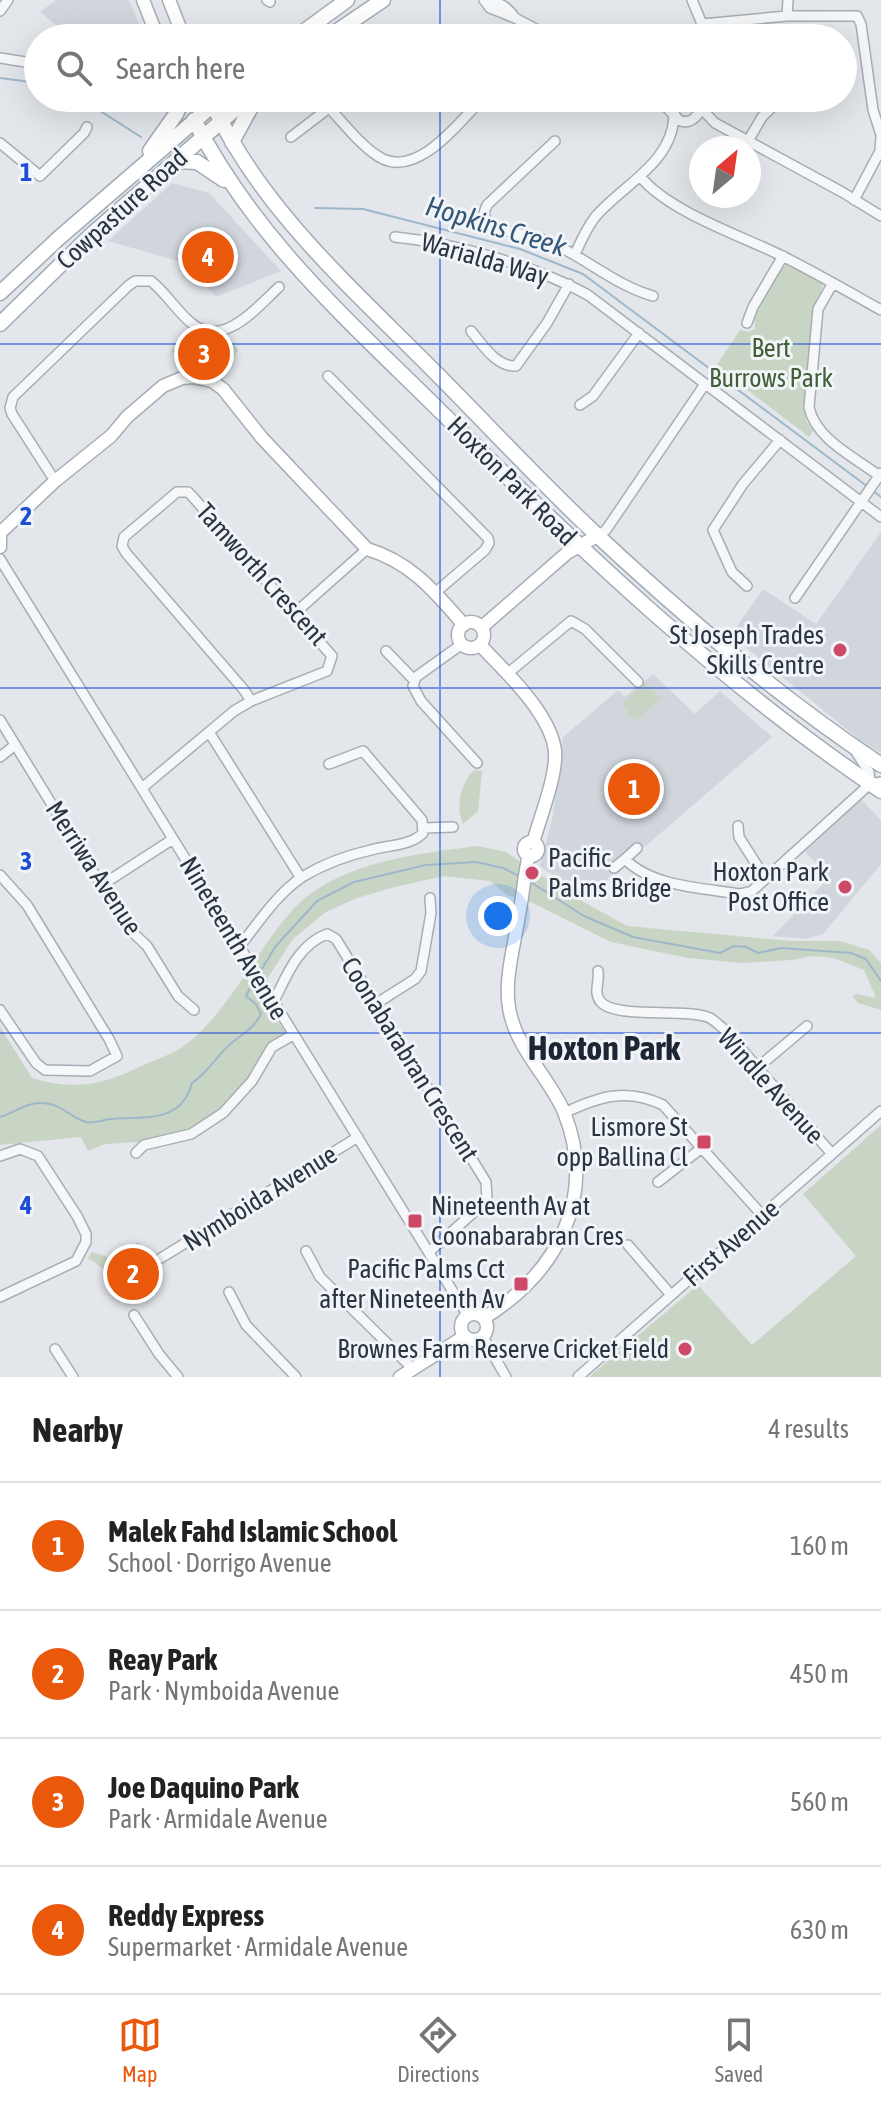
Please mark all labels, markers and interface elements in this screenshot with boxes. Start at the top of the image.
search box [24,24,857,112]
icon: search [52,46,96,90]
text: Search here [116,51,245,85]
north arrow [689,136,761,208]
street label: Cowpasture Road [50,142,194,276]
text: 1 [20,157,32,187]
water label: Hopkins Creek [422,189,571,263]
street label: Warialda Way [418,226,553,292]
pin: 4 [182,227,234,287]
pin: 3 [178,324,230,384]
park label: Bert Burrows Park [709,333,833,393]
street label: Hoxton Park Road [441,410,583,552]
street label: Tamworth Crescent [190,497,334,651]
text: 2 [20,501,32,531]
place label: St Joseph Trades Skills Centre [670,620,824,680]
marker: St Joseph Trades Skills Centre [831,641,849,659]
pin: 1 [608,759,660,819]
street label: Merriwa Avenue [40,795,148,941]
place label: Pacific Palms Bridge [548,843,671,903]
text: 3 [20,846,32,876]
street label: Nineteenth Avenue [174,851,294,1025]
place label: Hoxton Park Post Office [712,857,829,917]
marker: Pacific Palms Bridge [523,864,541,882]
marker: Hoxton Park Post Office [836,878,854,896]
your location [478,896,518,936]
street label: Coonabarabran Crescent [335,952,485,1166]
street label: Windle Avenue [712,1023,830,1149]
district label: Hoxton Park [528,1028,681,1067]
place label: Lismore St opp Ballina Cl [557,1112,688,1172]
marker: Lismore St opp Ballina Cl [695,1133,713,1151]
street label: Nymboida Avenue [178,1139,342,1257]
text: 4 [19,1190,32,1220]
place label: Nineteenth Av at Coonabarabran Cres [431,1191,624,1251]
street label: First Avenue [677,1194,785,1292]
marker: Nineteenth Av at Coonabarabran Cres [406,1212,424,1230]
pin: 2 [107,1244,159,1304]
place label: Pacific Palms Cct after Nineteenth Av [319,1254,505,1314]
marker: Pacific Palms Cct after Nineteenth Av [512,1275,530,1293]
place label: Brownes Farm Reserve Cricket Field [337,1334,669,1364]
marker: Brownes Farm Reserve Cricket Field [676,1340,694,1358]
text: Nearby [32,1410,123,1449]
text: 4 results [768,1414,849,1444]
text: Malek Fahd Islamic School [108,1514,397,1548]
text: 1 [52,1531,64,1561]
text: 160 m [790,1531,849,1561]
text: School · Dorrigo Avenue [108,1548,332,1578]
text: Reay Park [108,1642,217,1676]
text: 2 [52,1659,64,1689]
text: 450 m [790,1659,849,1689]
text: Park · Nymboida Avenue [108,1676,339,1706]
text: Joe Daquino Park [108,1770,299,1804]
text: 3 [52,1787,64,1817]
text: 560 m [790,1787,849,1817]
text: Park · Armidale Avenue [108,1804,328,1834]
text: Reddy Express [108,1898,264,1932]
text: 4 [52,1915,64,1945]
text: 630 m [790,1915,849,1945]
text: Supermarket · Armidale Avenue [108,1932,408,1962]
tab: Map [118,2013,162,2087]
tab: Directions [397,2013,479,2087]
tab: Saved [715,2013,763,2087]

